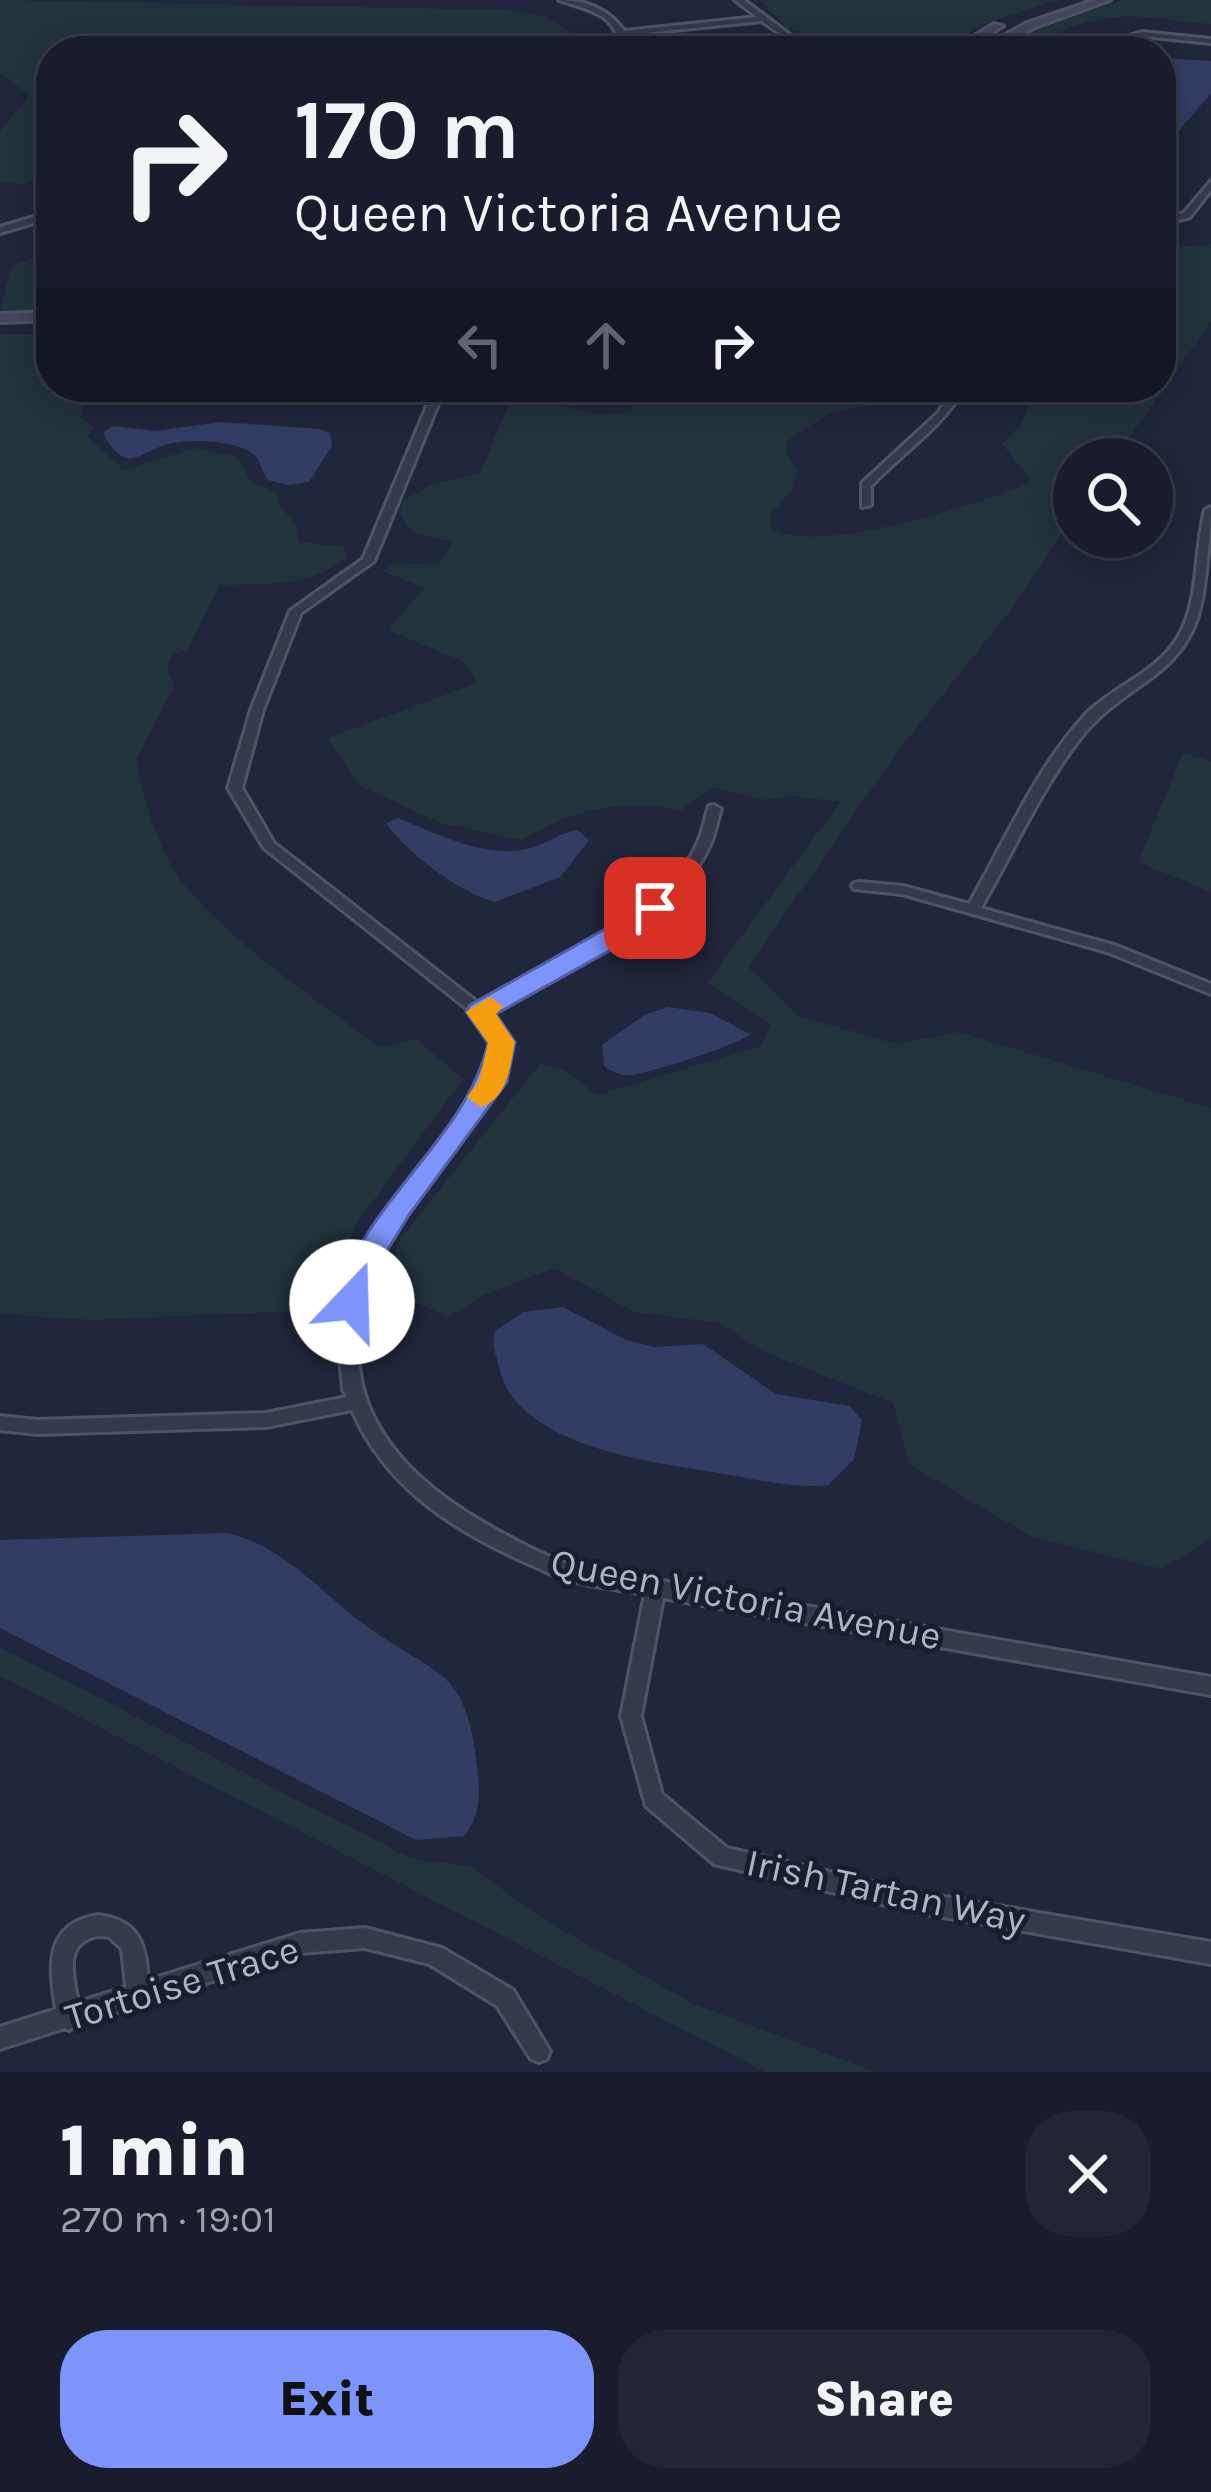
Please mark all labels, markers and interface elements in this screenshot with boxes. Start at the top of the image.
text: 170 m [294,81,520,179]
icon: right [96,84,252,240]
text: Queen Victoria Avenue [294,181,843,245]
icon: left [447,312,513,378]
icon: ahead [573,312,639,378]
icon: right [699,312,765,378]
map controls [1053,438,1173,558]
button: search [1053,438,1173,558]
pin [604,857,706,959]
icon: arrive [622,875,688,941]
position arrow [289,1239,415,1365]
street label: Queen Victoria Avenue [547,1539,945,1659]
street label: Irish Tartan Way [742,1839,1030,1943]
street label: Tortoise Trace [60,1926,304,2040]
text: 1 min [60,2109,249,2193]
button: close [1025,2111,1151,2237]
text: 270 m · 19:01 [60,2196,276,2242]
button: Exit [60,2330,594,2468]
button: Share [618,2330,1151,2468]

